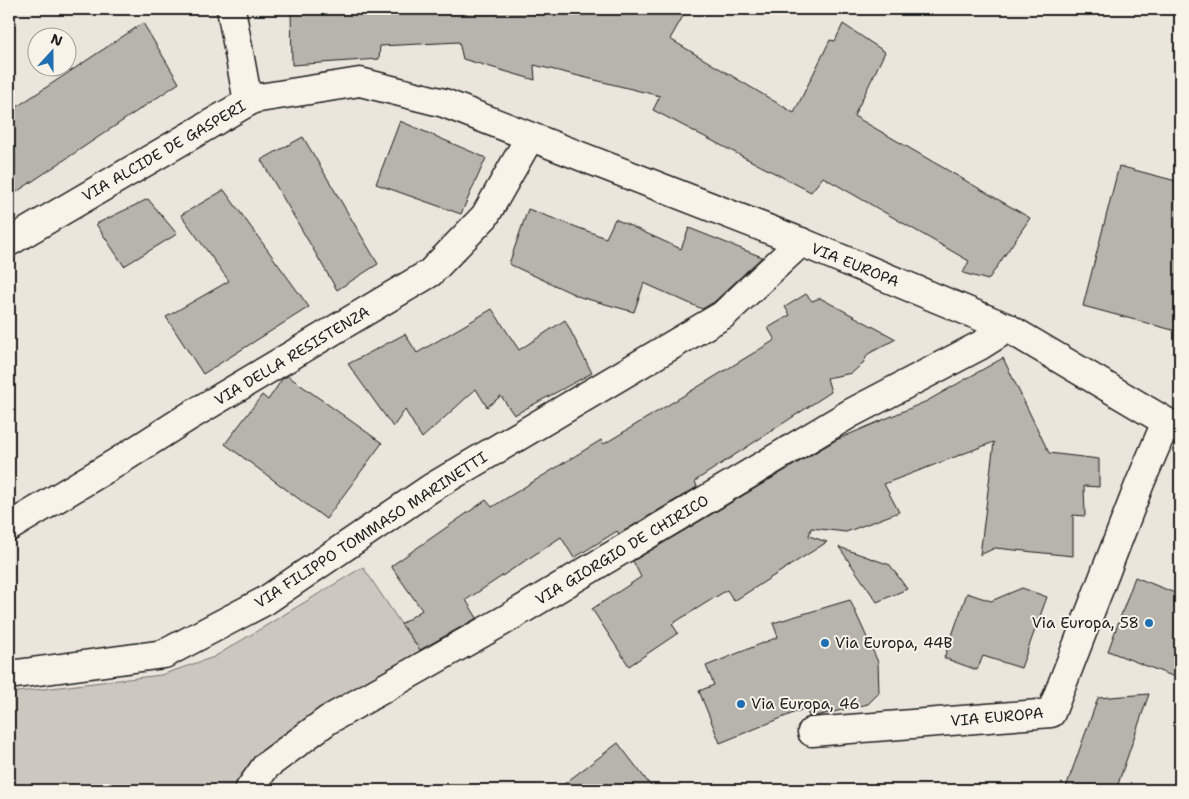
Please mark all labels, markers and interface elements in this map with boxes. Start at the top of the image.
north arrow [28,28,78,78]
text: N [48,29,65,50]
street label: VIA ALCIDE DE GASPERI [79,96,249,206]
street label: VIA EUROPA [808,238,902,292]
street label: VIA DELLA RESISTENZA [211,302,373,410]
street label: VIA FILIPPO TOMMASO MARINETTI [251,447,491,613]
street label: VIA GIORGIO DE CHIRICO [532,490,712,610]
place label: Via Europa, 58 [1032,613,1139,633]
marker: Via Europa, 58 [1143,617,1155,629]
place label: Via Europa, 44B [835,633,953,653]
marker: Via Europa, 44B [819,637,831,649]
place label: Via Europa, 46 [751,694,860,714]
marker: Via Europa, 46 [735,698,747,710]
street label: VIA EUROPA [950,703,1044,731]

